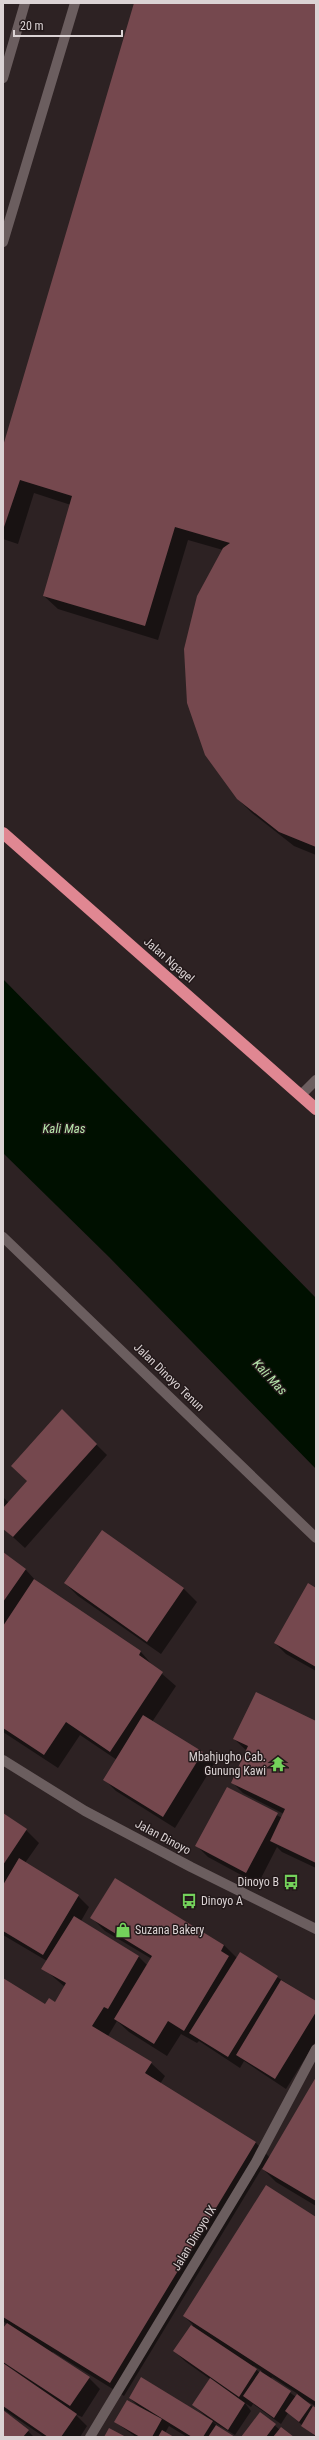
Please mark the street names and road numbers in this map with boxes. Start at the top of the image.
street label: Jalan Ngagel [141,934,197,986]
street label: Jalan Dinoyo Tenun [131,1340,207,1414]
street label: Jalan Dinoyo [133,1817,193,1857]
street label: Jalan Dinoyo IX [169,2203,219,2273]

